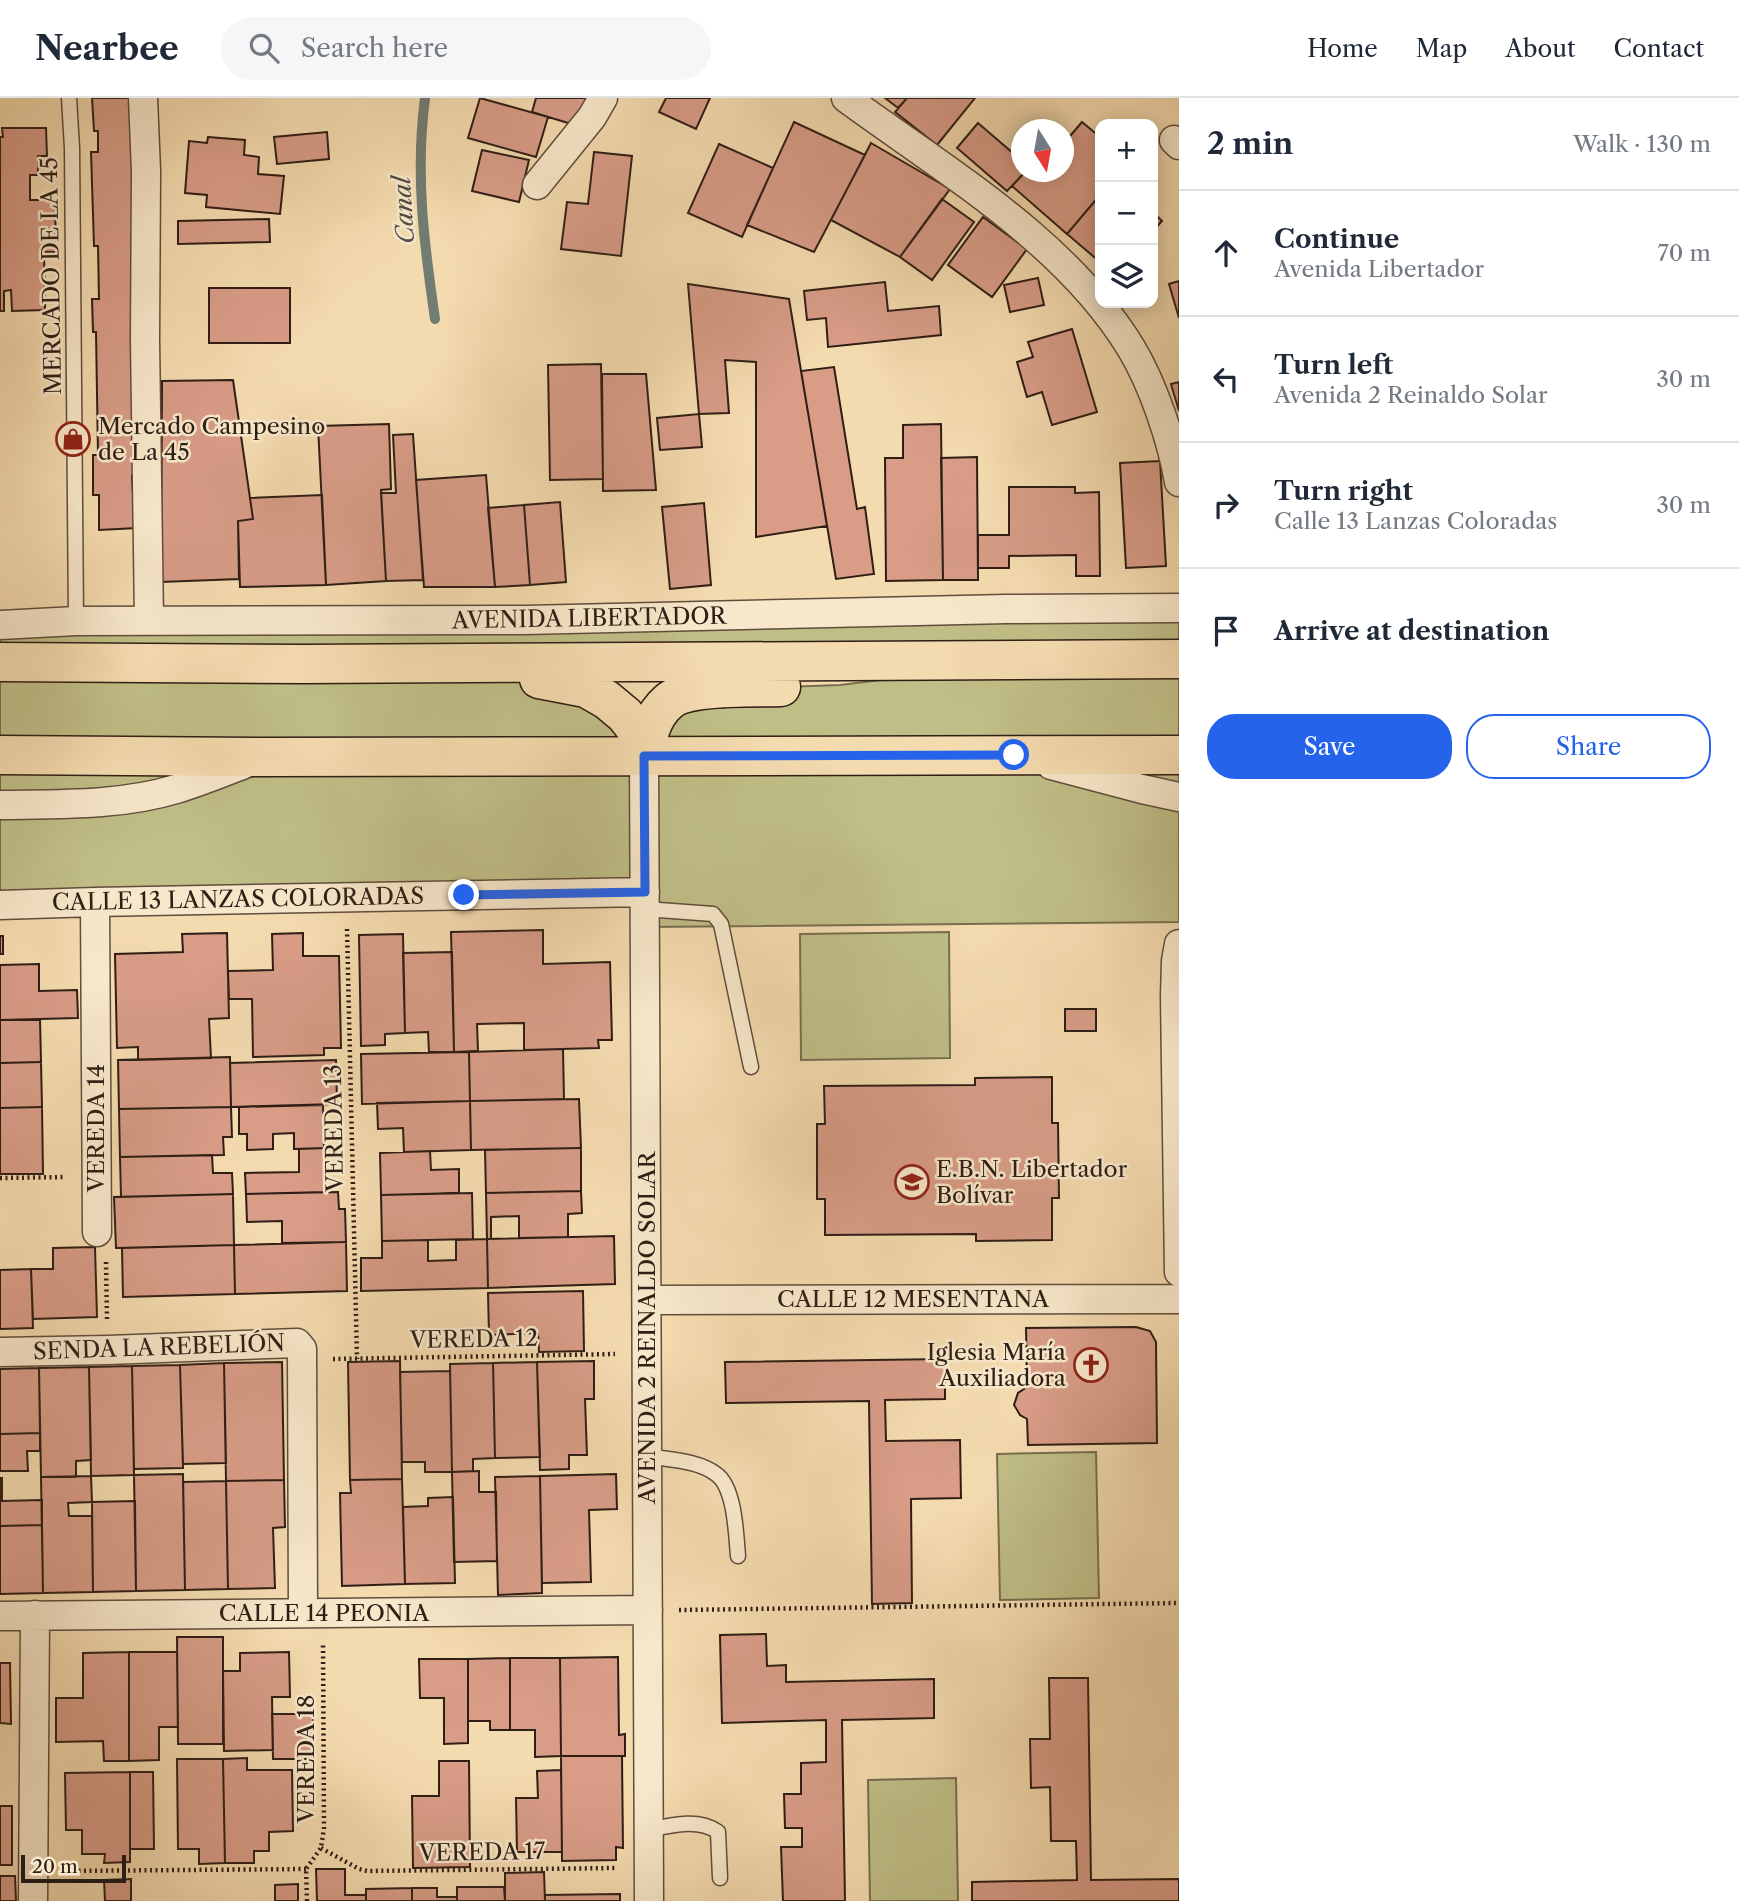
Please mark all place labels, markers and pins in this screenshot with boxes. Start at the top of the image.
place label: Mercado Campesino de La 45 [98,412,325,466]
shop icon: Mercado Campesino de La 45 [54,420,92,458]
place label: E.B.N. Libertador Bolívar [936,1155,1128,1209]
school or university icon: E.B.N. Libertador Bolívar [893,1163,931,1201]
place label: Iglesia María Auxiliadora [927,1338,1067,1392]
church icon: Iglesia María Auxiliadora [1072,1346,1110,1384]

